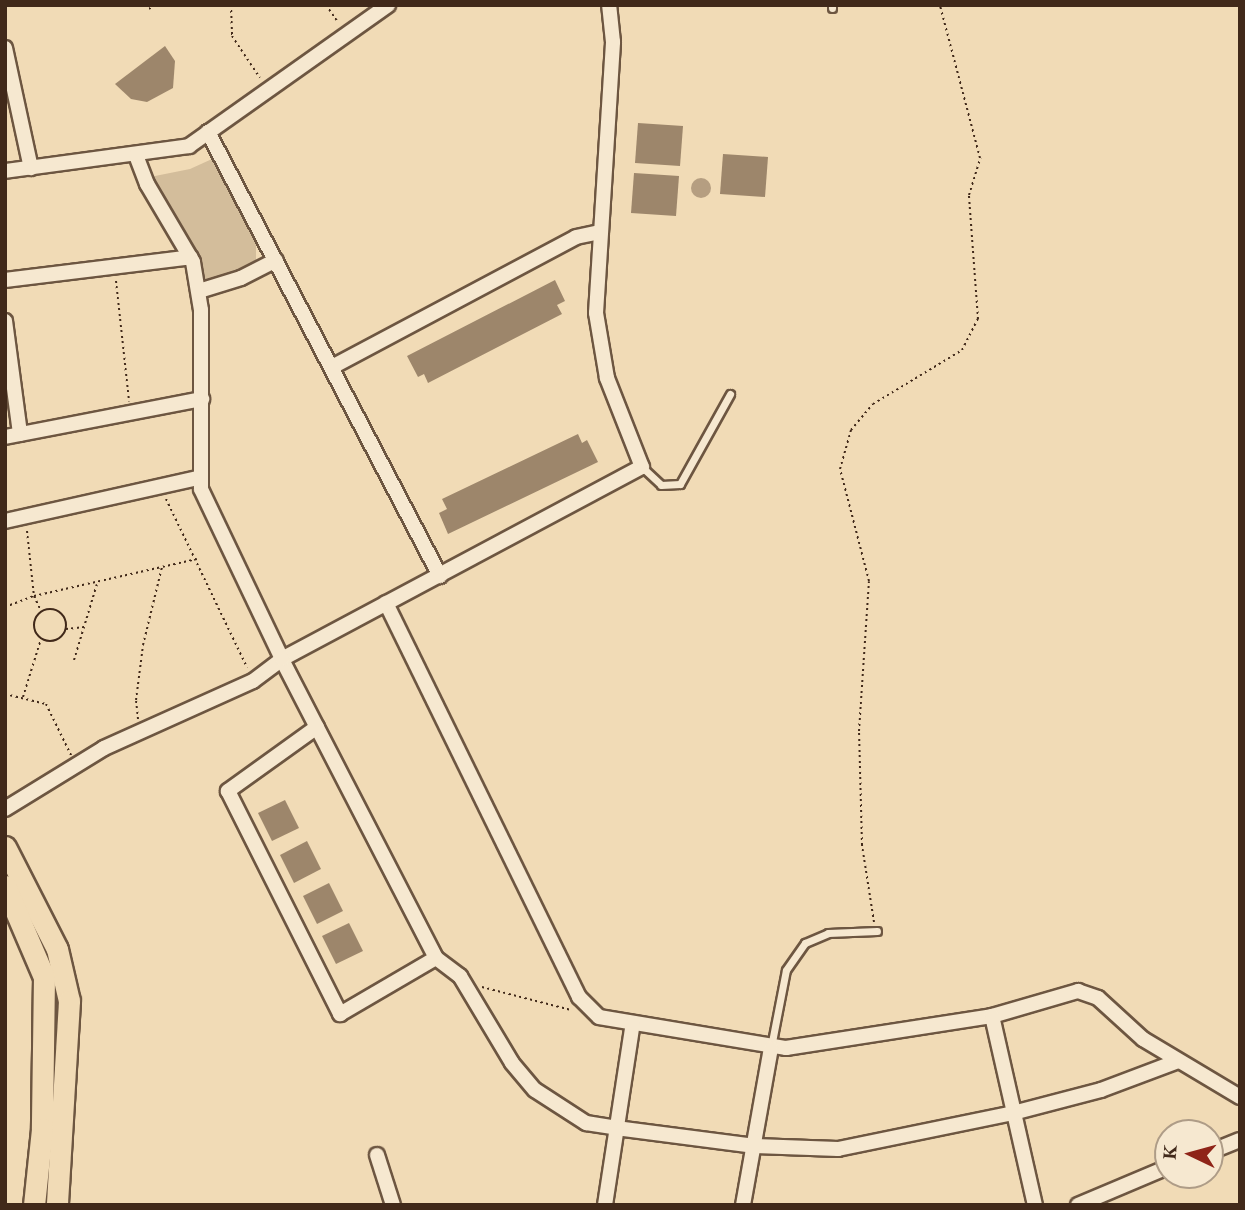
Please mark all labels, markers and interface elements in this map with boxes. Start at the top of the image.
north arrow [1154,1119,1224,1189]
text: K [1156,1144,1183,1161]

